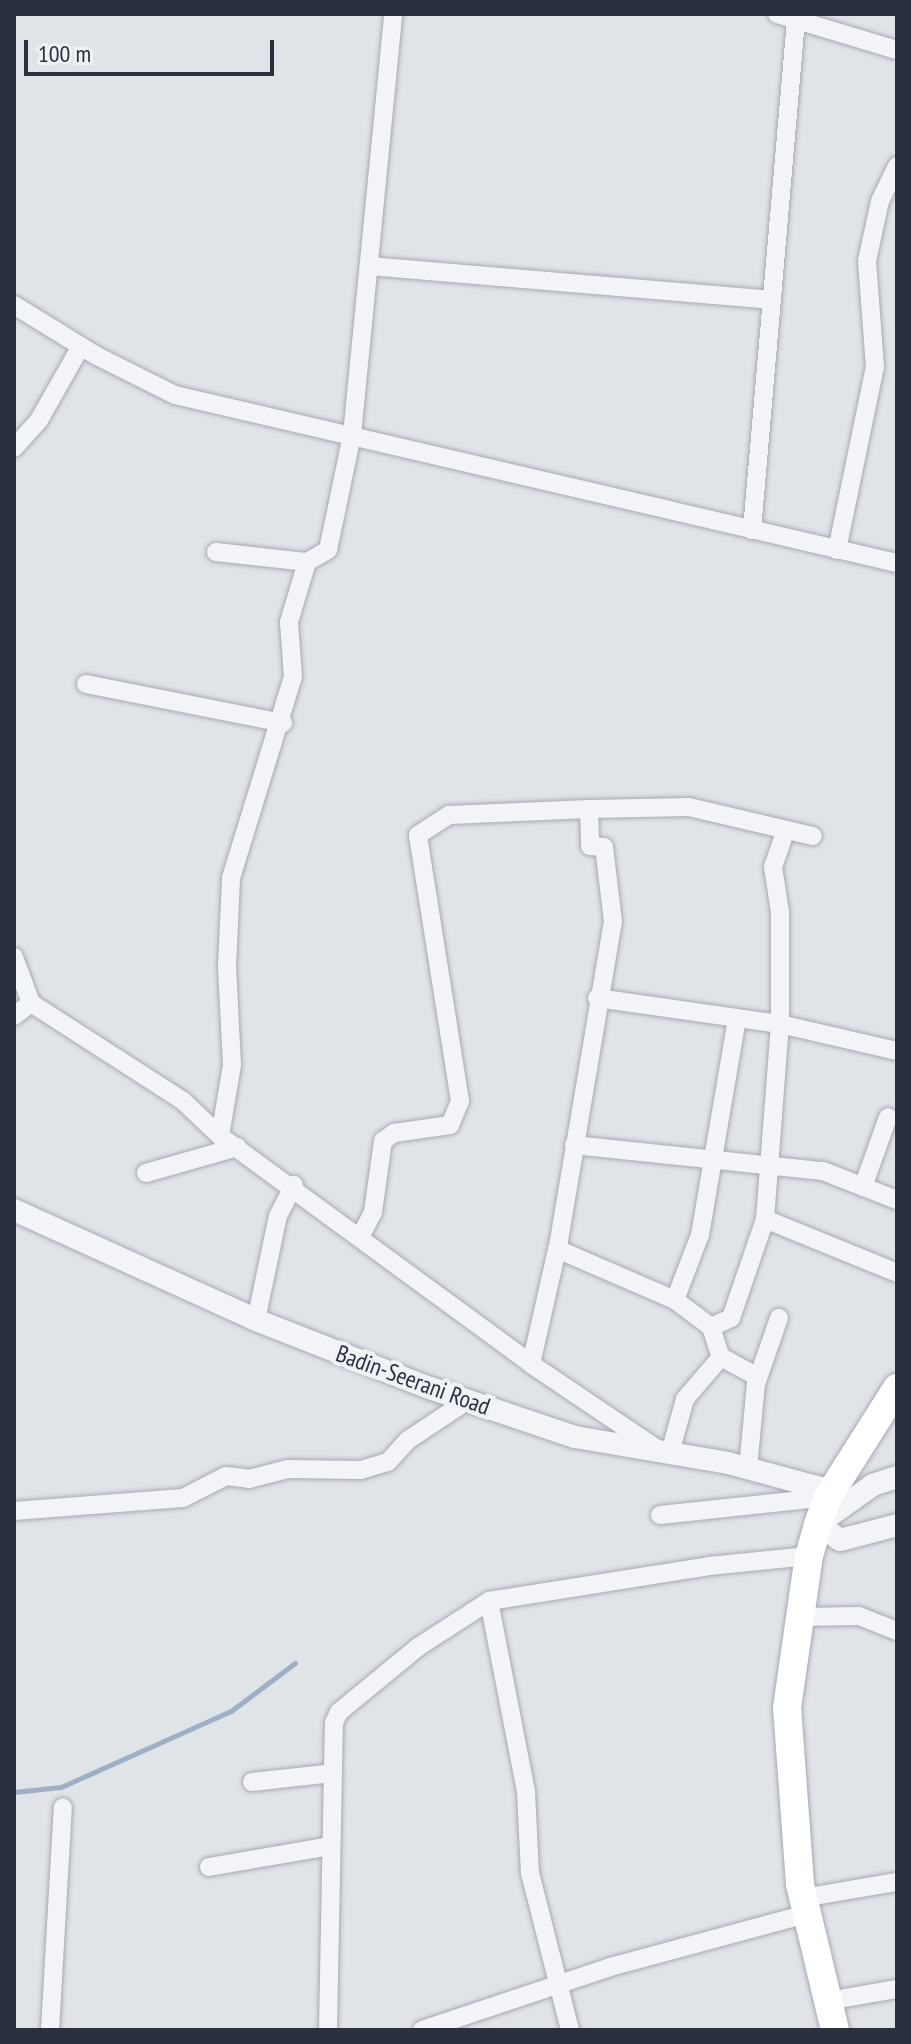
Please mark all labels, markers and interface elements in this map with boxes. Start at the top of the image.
scale bar [28,24,278,74]
text: 100 m [38,38,91,69]
street label: Badin-Seerani Road [332,1339,494,1421]

